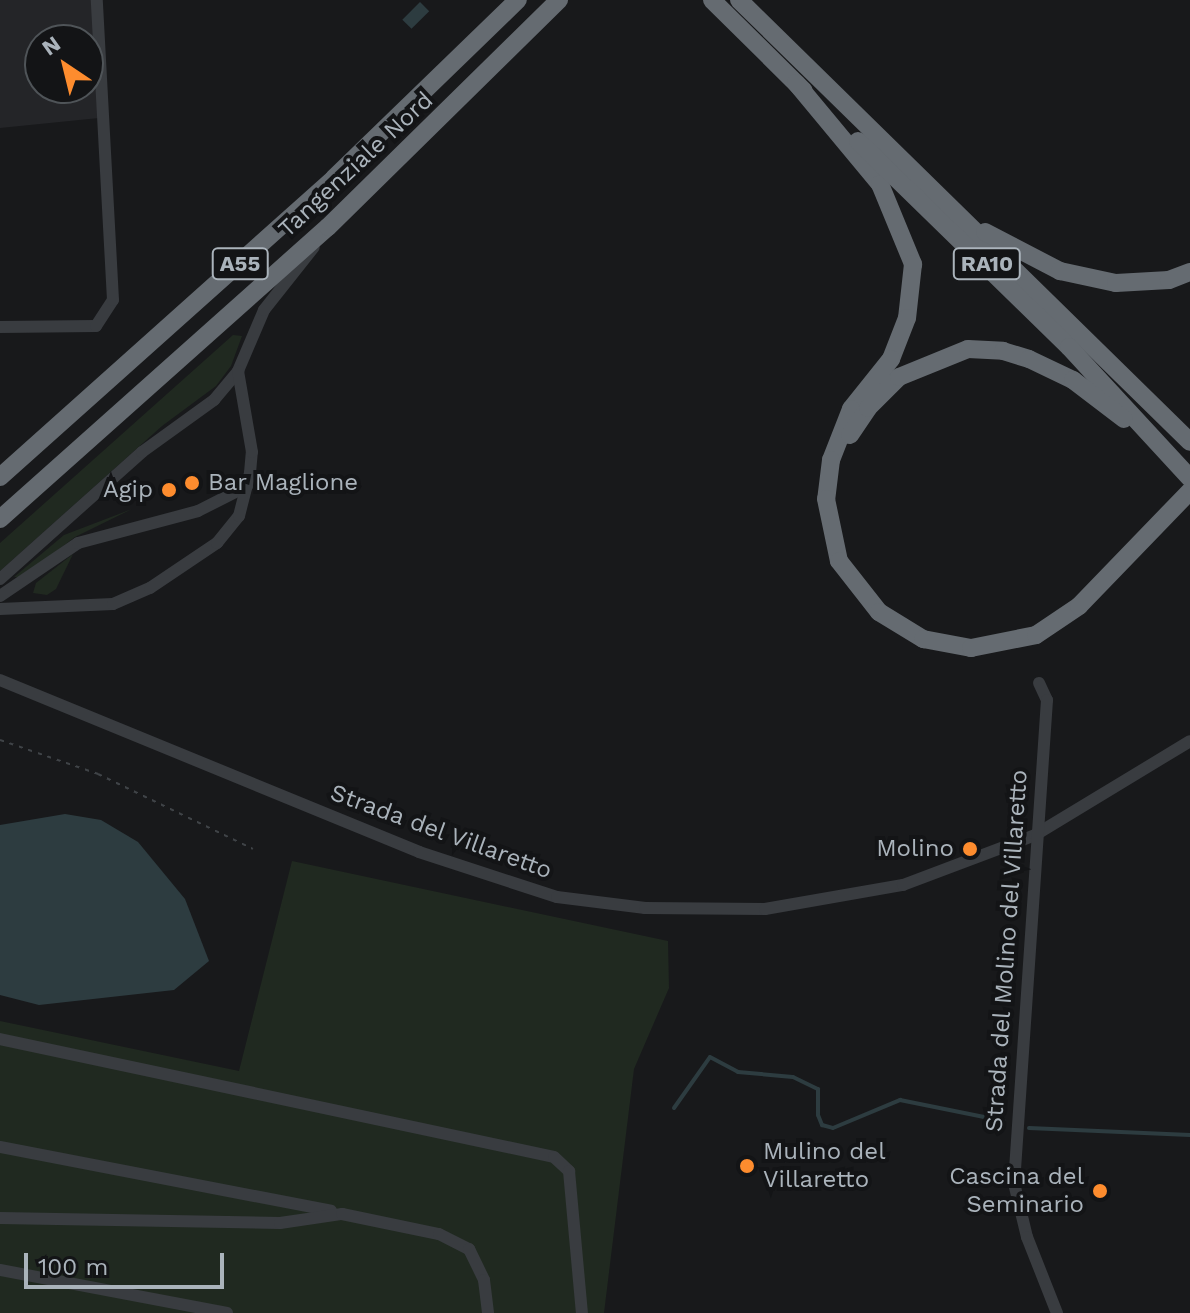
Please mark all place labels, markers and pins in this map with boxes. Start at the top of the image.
place label: Bar Maglione [208,469,359,497]
marker: Bar Maglione [183,474,201,492]
place label: Agip [103,476,153,504]
marker: Agip [160,481,178,499]
place label: Molino [876,835,954,863]
marker: Molino [961,840,979,858]
place label: Mulino del Villaretto [763,1138,886,1194]
marker: Mulino del Villaretto [738,1157,756,1175]
place label: Cascina del Seminario [949,1163,1084,1219]
marker: Cascina del Seminario [1091,1182,1109,1200]

